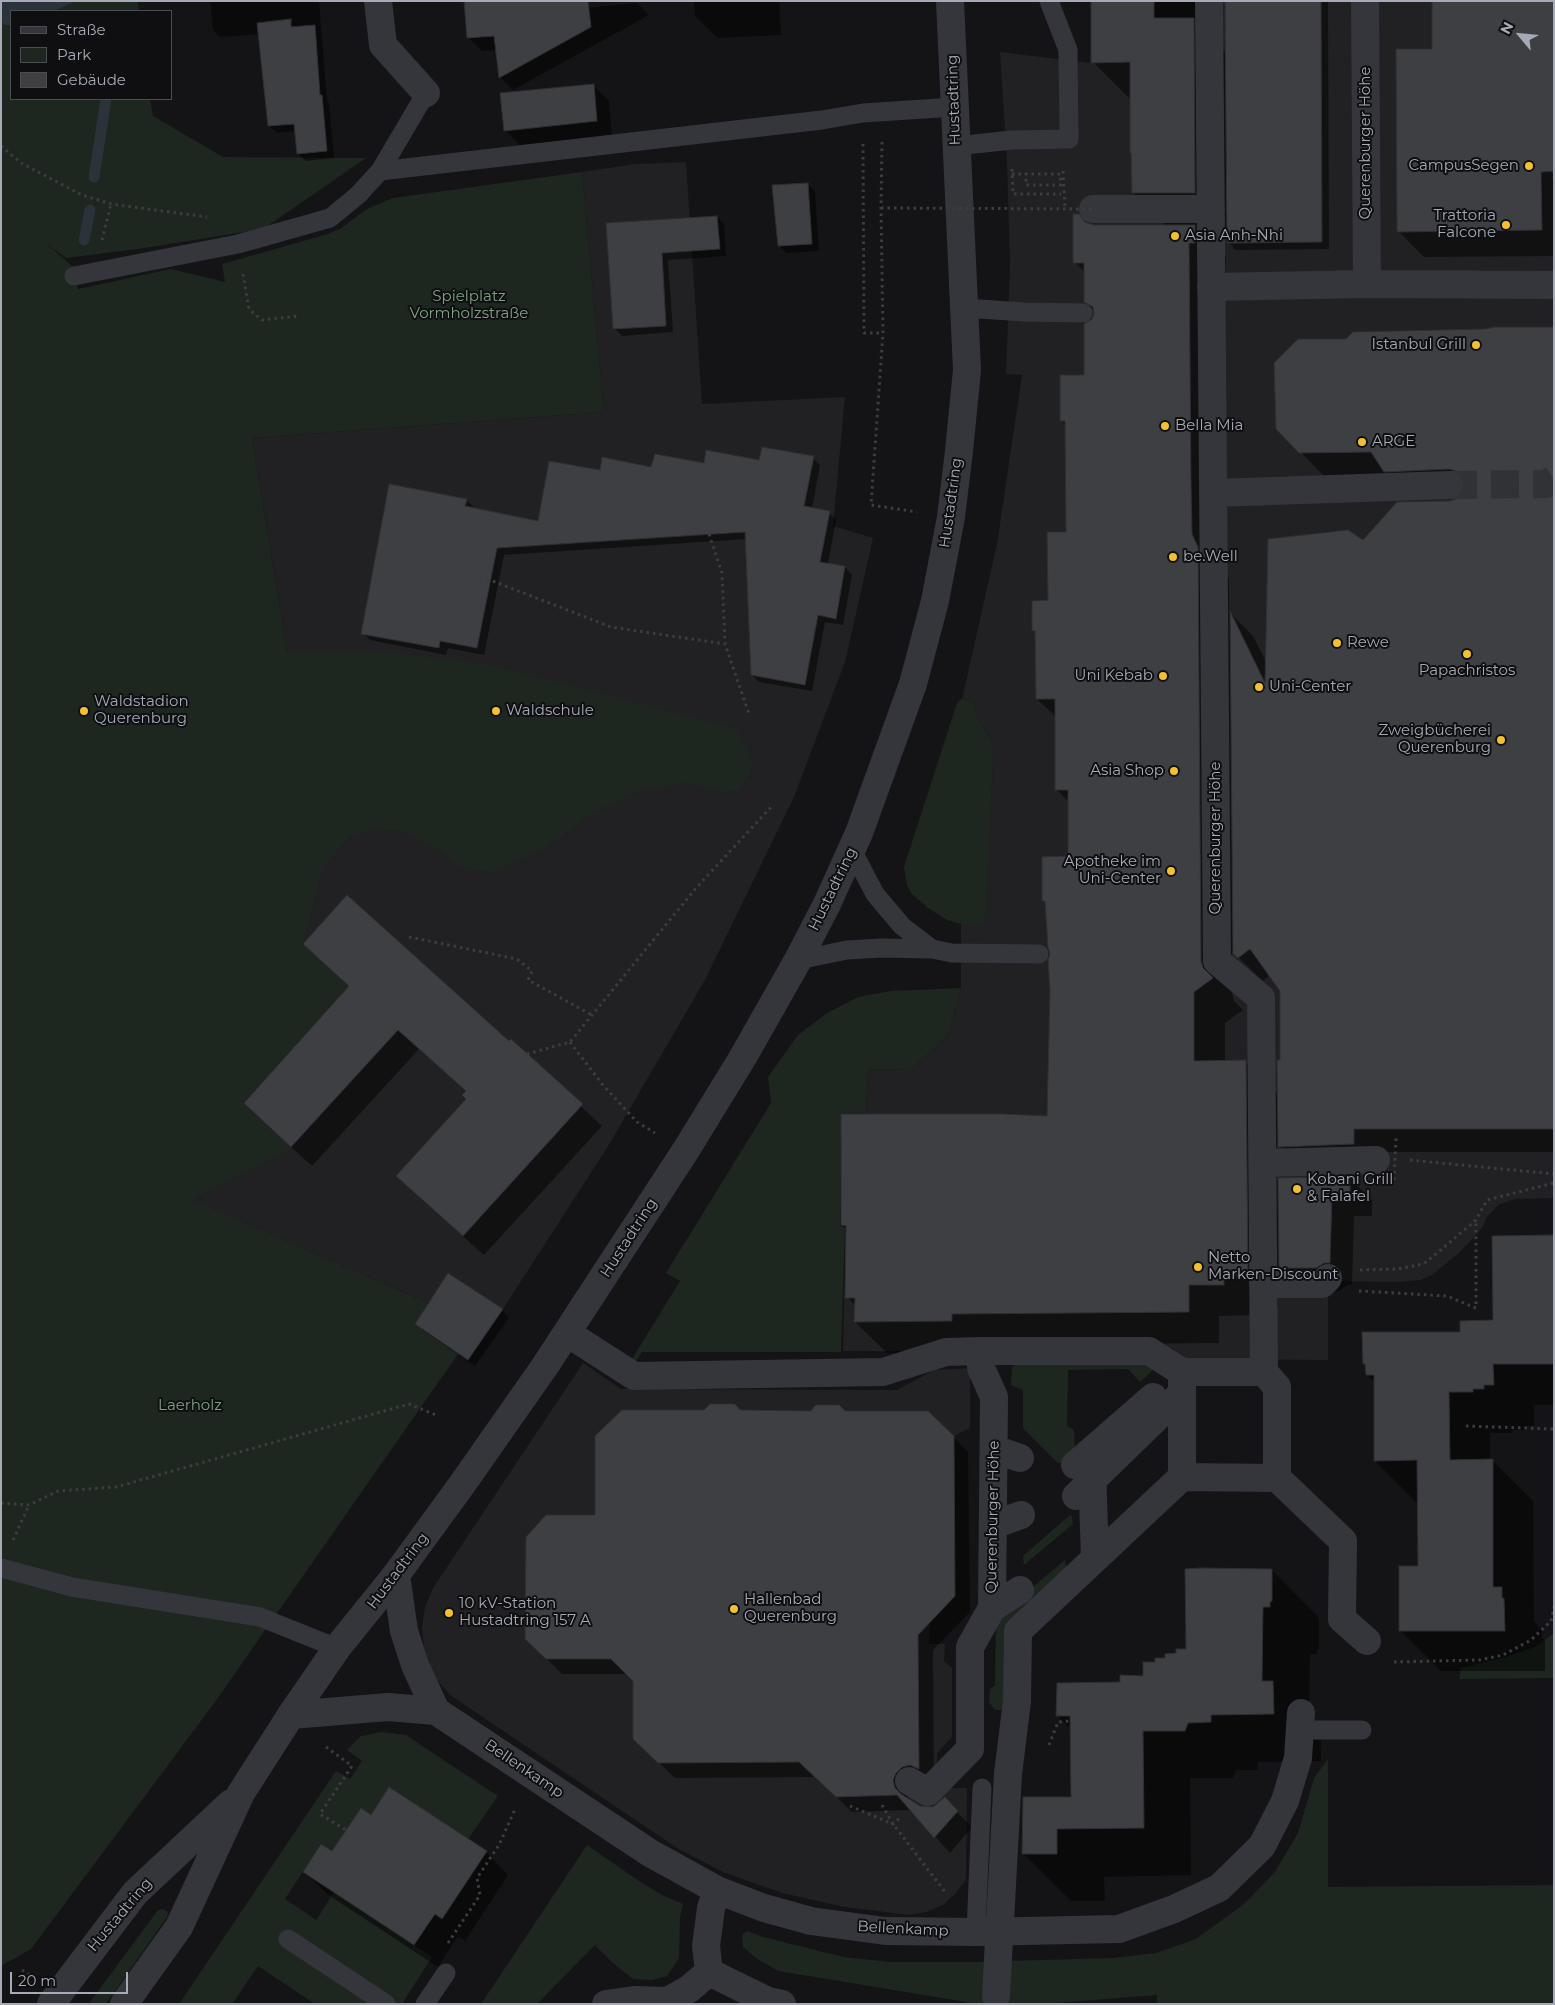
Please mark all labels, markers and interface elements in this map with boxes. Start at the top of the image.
legend [10,10,172,100]
north arrow [1495,10,1545,60]
text: N [1496,19,1517,37]
text: Straße [57,20,106,39]
text: Park [57,45,91,64]
street label: Hustadtring [943,54,965,146]
street label: Querenburger Höhe [1357,67,1375,219]
text: Gebäude [57,70,126,89]
place label: CampusSegen [1408,157,1519,175]
marker: CampusSegen [1523,160,1535,172]
place label: Trattoria Falcone [1433,207,1496,242]
marker: Trattoria Falcone [1500,219,1512,231]
place label: Asia Anh-Nhi [1185,227,1283,245]
marker: Asia Anh-Nhi [1169,230,1181,242]
park label: Spielplatz Vormholzstraße [410,288,528,323]
place label: Istanbul Grill [1372,336,1466,354]
marker: Istanbul Grill [1470,339,1482,351]
place label: Bella Mia [1175,417,1243,435]
marker: Bella Mia [1159,420,1171,432]
place label: ARGE [1372,433,1415,451]
marker: ARGE [1356,436,1368,448]
street label: Hustadtring [936,457,966,549]
place label: be.Well [1183,548,1238,566]
marker: be.Well [1167,551,1179,563]
place label: Rewe [1347,634,1389,652]
marker: Rewe [1331,637,1343,649]
marker: Papachristos [1461,648,1473,660]
place label: Papachristos [1419,662,1515,680]
place label: Uni Kebab [1075,667,1153,685]
marker: Uni Kebab [1157,670,1169,682]
place label: Uni-Center [1269,678,1351,696]
marker: Uni-Center [1253,681,1265,693]
place label: Waldstadion Querenburg [94,693,189,728]
place label: Waldschule [506,702,594,720]
marker: Waldstadion Querenburg [78,705,90,717]
marker: Waldschule [490,705,502,717]
place label: Zweigbücherei Querenburg [1378,722,1491,757]
marker: Zweigbücherei Querenburg [1495,734,1507,746]
place label: Asia Shop [1090,762,1164,780]
street label: Querenburger Höhe [1207,762,1225,914]
marker: Asia Shop [1168,765,1180,777]
street label: Hustadtring [805,844,861,934]
place label: Apotheke im Uni-Center [1064,853,1161,888]
marker: Apotheke im Uni-Center [1165,865,1177,877]
place label: Kobani Grill & Falafel [1307,1171,1393,1206]
marker: Kobani Grill & Falafel [1291,1183,1303,1195]
street label: Hustadtring [597,1195,661,1281]
place label: Netto Marken-Discount [1208,1249,1338,1284]
marker: Netto Marken-Discount [1192,1261,1204,1273]
park label: Laerholz [158,1397,222,1415]
street label: Querenburger Höhe [983,1440,1003,1594]
street label: Hustadtring [364,1529,432,1613]
place label: Hallenbad Querenburg [744,1591,837,1626]
place label: 10 kV-Station Hustadtring 157 A [459,1595,591,1630]
marker: Hallenbad Querenburg [728,1603,740,1615]
marker: 10 kV-Station Hustadtring 157 A [443,1607,455,1619]
street label: Bellenkamp [481,1736,567,1802]
street label: Hustadtring [84,1874,156,1956]
street label: Bellenkamp [857,1918,949,1940]
scale bar [12,1962,130,1994]
text: 20 m [18,1971,56,1990]

